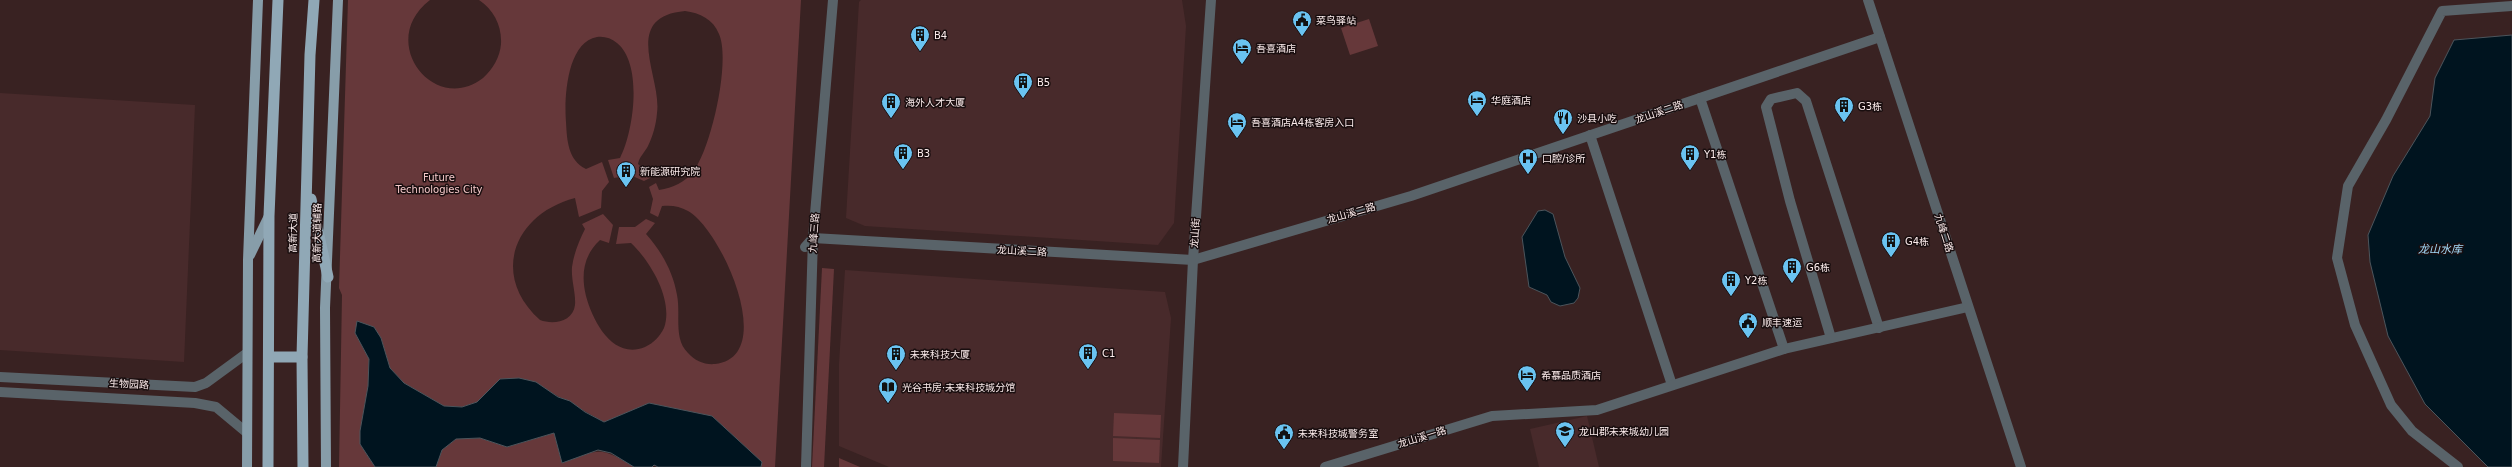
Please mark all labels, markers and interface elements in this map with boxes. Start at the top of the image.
public building icon: 菜鸟驿站 [1291,9,1313,37]
place label: 菜鸟驿站 [1316,15,1356,26]
building icon: B4 [909,24,931,52]
place label: B4 [934,30,947,41]
hotel icon: 吾喜酒店 [1231,37,1253,65]
place label: 吾喜酒店 [1256,43,1296,54]
building icon: B5 [1012,71,1034,99]
place label: B5 [1037,77,1050,88]
hotel icon: 华庭酒店 [1466,89,1488,117]
building icon: 海外人才大厦 [880,91,902,119]
place label: 华庭酒店 [1491,95,1531,106]
building icon: G3栋 [1833,95,1855,123]
place label: 海外人才大厦 [905,97,965,108]
street label: 龙山溪二路 [1634,99,1684,125]
place label: G3栋 [1858,101,1882,112]
restaurant icon: 沙县小吃 [1552,107,1574,135]
hotel icon: 吾喜酒店A4栋客房入口 [1226,111,1248,139]
place label: 沙县小吃 [1577,113,1617,124]
place label: 吾喜酒店A4栋客房入口 [1251,117,1354,128]
building icon: B3 [892,142,914,170]
building icon: Y1栋 [1679,143,1701,171]
hospital icon: 口腔/诊所 [1517,147,1539,175]
place label: B3 [917,148,930,159]
place label: Y1栋 [1703,149,1726,160]
place label: 口腔/诊所 [1542,153,1585,164]
building icon: 新能源研究院 [615,160,637,188]
place label: 新能源研究院 [640,166,700,177]
park label: Future Technologies City [394,172,483,195]
street label: 龙山溪二路 [1325,201,1377,225]
street label: 高新大道辅路 [311,203,323,263]
street label: 九峰二路 [1933,212,1955,254]
street label: 高新大道 [287,213,299,253]
street label: 九峰三路 [807,213,821,253]
street label: 龙山街 [1188,218,1202,248]
building icon: G4栋 [1880,230,1902,258]
place label: G4栋 [1905,236,1929,247]
water label: 龙山水库 [2418,243,2464,256]
street label: 龙山溪二路 [997,244,1047,258]
building icon: G6栋 [1781,256,1803,284]
place label: G6栋 [1806,262,1830,273]
building icon: Y2栋 [1720,269,1742,297]
place label: Y2栋 [1744,275,1767,286]
public building icon: 顺丰速运 [1737,311,1759,339]
place label: 顺丰速运 [1762,317,1802,328]
building icon: C1 [1077,342,1099,370]
building icon: 未来科技大厦 [885,343,907,371]
place label: C1 [1102,348,1115,359]
place label: 未来科技大厦 [910,349,970,360]
hotel icon: 希慕品质酒店 [1516,364,1538,392]
place label: 希慕品质酒店 [1541,370,1601,381]
library icon: 光谷书房·未来科技城分馆 [877,376,899,404]
street label: 生物园路 [109,377,149,391]
place label: 光谷书房·未来科技城分馆 [902,382,1015,393]
school or university icon: 龙山郡未来城幼儿园 [1554,420,1576,448]
public building icon: 未来科技城警务室 [1273,422,1295,450]
street label: 龙山溪一路 [1396,424,1448,450]
place label: 龙山郡未来城幼儿园 [1579,426,1669,437]
place label: 未来科技城警务室 [1298,428,1378,439]

